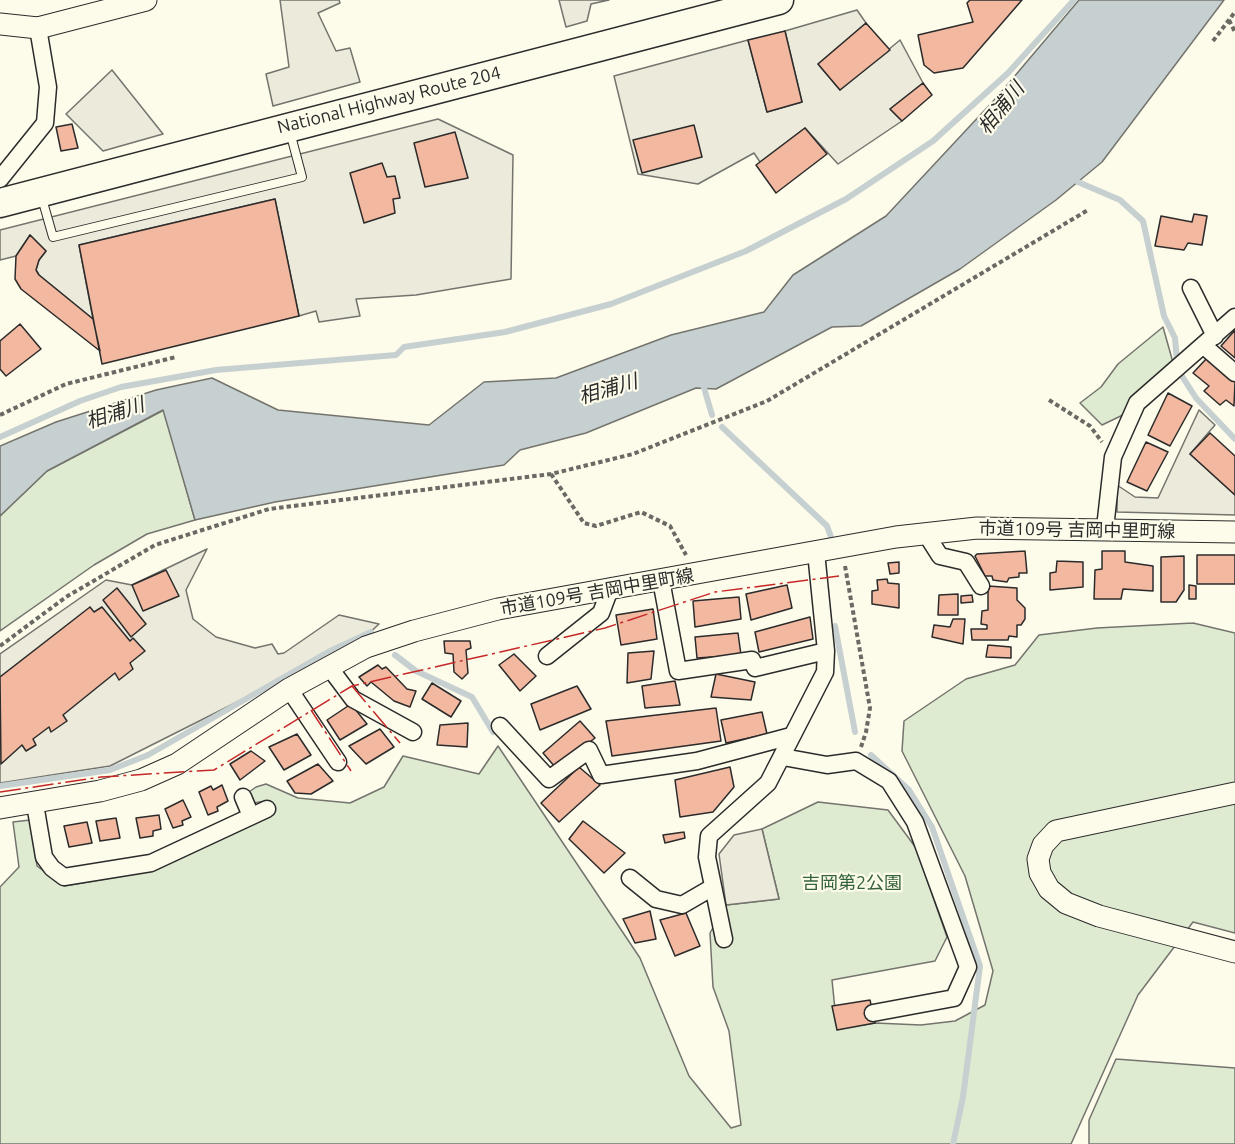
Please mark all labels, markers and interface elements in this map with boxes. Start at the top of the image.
street label: National Highway Route 204 [275,62,503,138]
water label: 相浦川 [973,77,1029,139]
water label: 相浦川 [576,369,640,409]
water label: 相浦川 [83,392,147,434]
street label: 市道109号 吉岡中里町線 [979,517,1175,543]
street label: 市道109号 吉岡中里町線 [498,564,696,620]
park label: 吉岡第2公園 [802,872,902,894]

